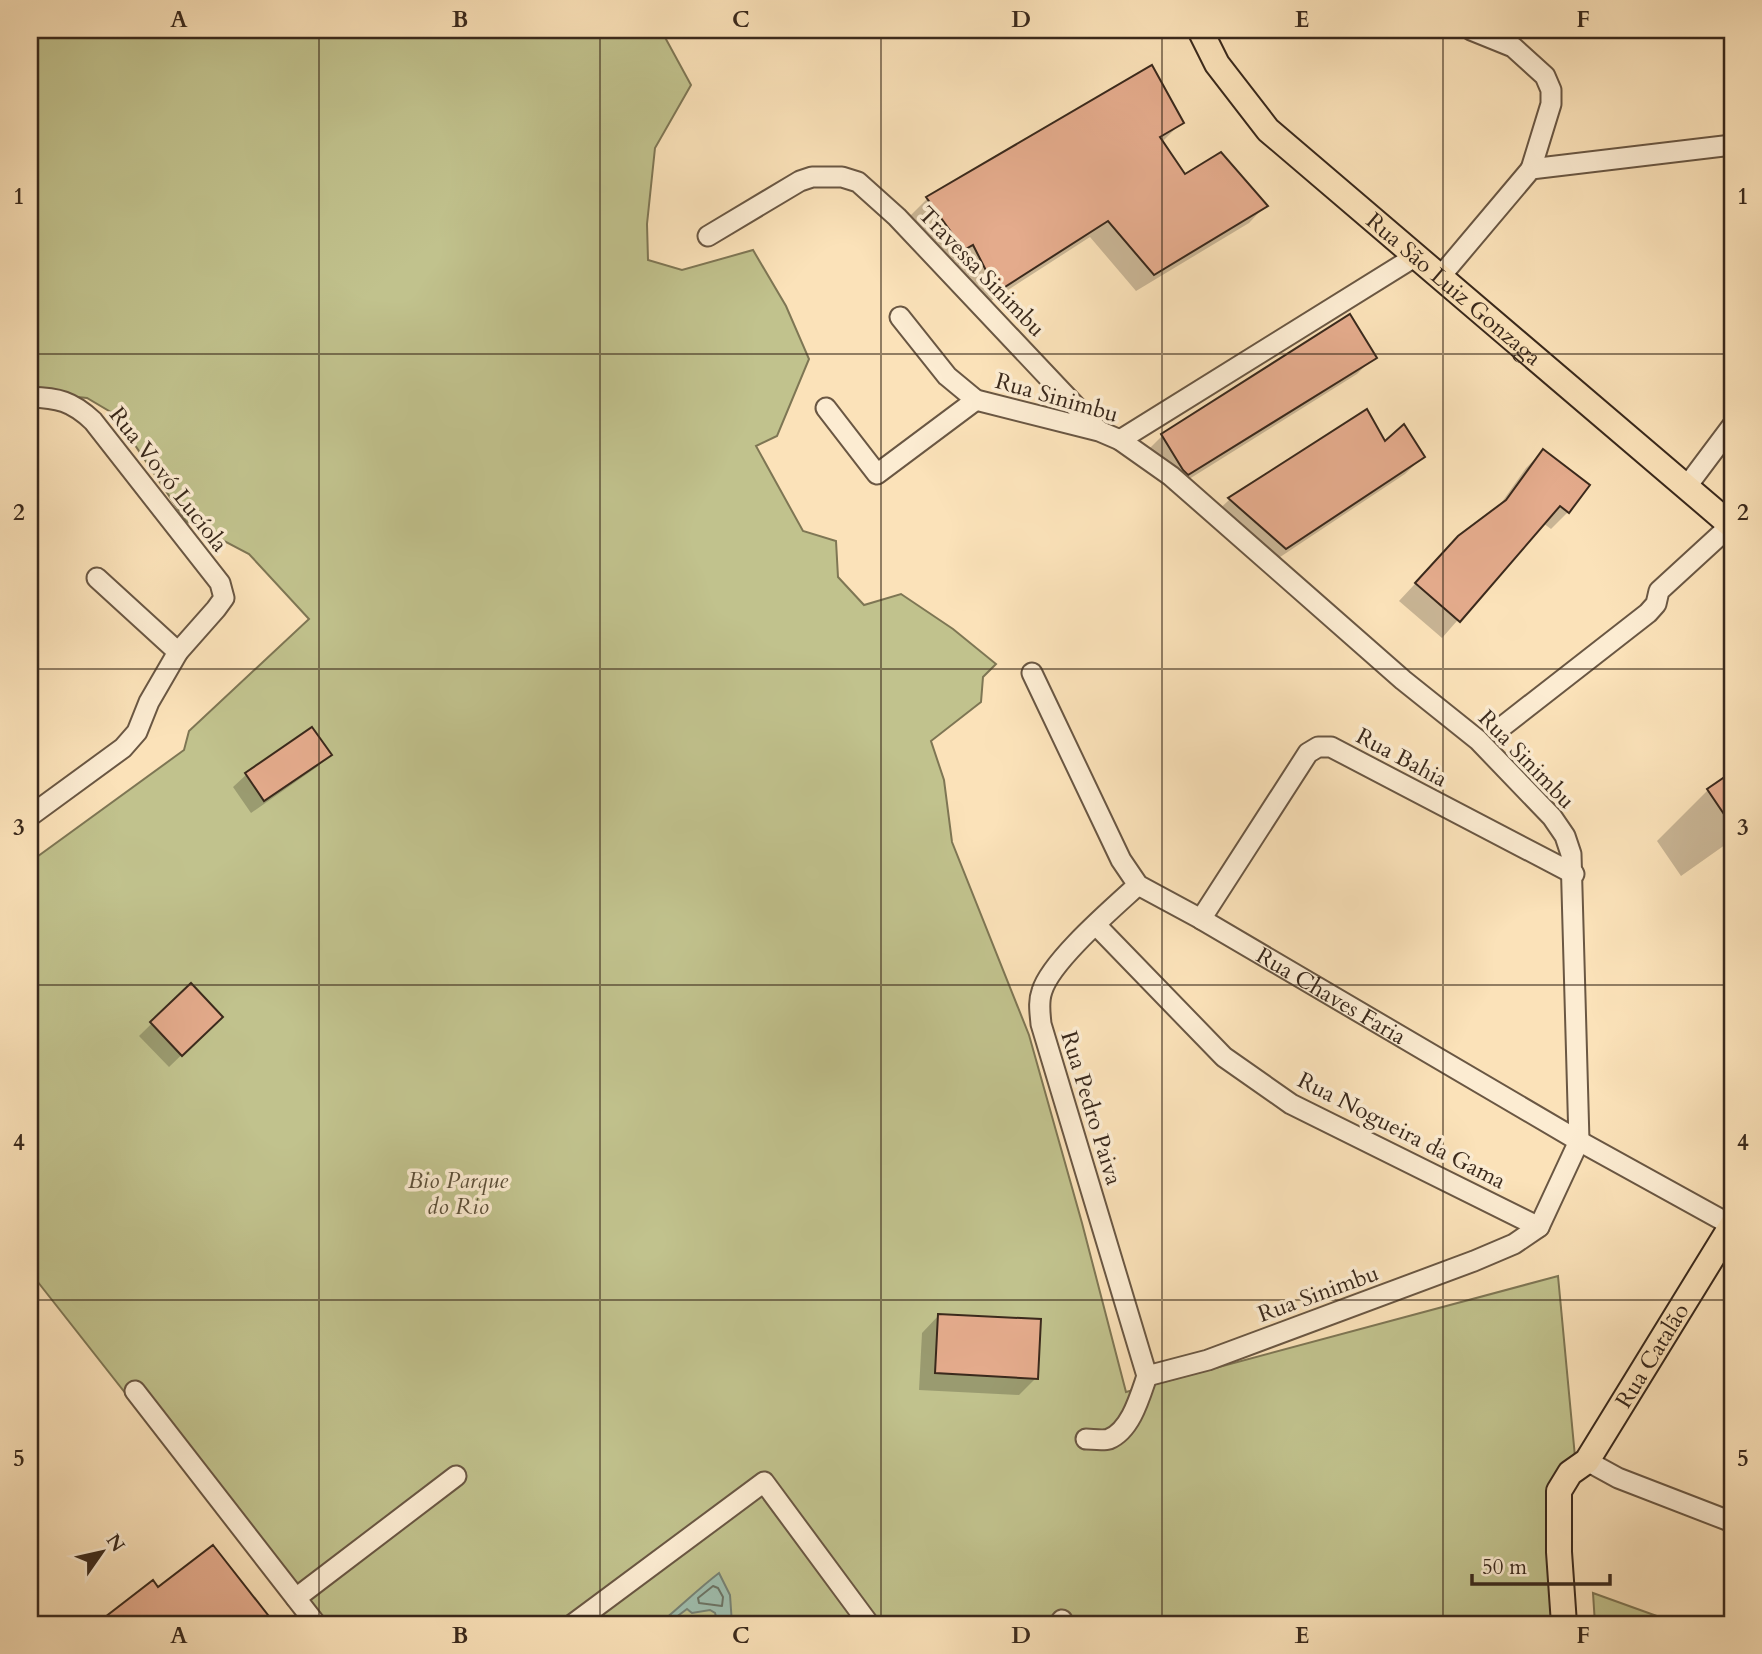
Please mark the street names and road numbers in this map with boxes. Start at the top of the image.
street label: Travessa Sinimbu [911,199,1052,344]
street label: Rua São Luiz Gonzaga [1360,206,1548,373]
street label: Rua Sinimbu [992,365,1122,430]
street label: Rua Vovó Lucíola [102,400,235,558]
street label: Rua Sinimbu [1472,703,1582,816]
street label: Rua Bahia [1351,720,1453,794]
street label: Rua Chaves Faria [1250,940,1412,1052]
street label: Rua Pedro Paiva [1053,1027,1130,1189]
street label: Rua Nogueira da Gama [1292,1065,1511,1196]
street label: Rua Sinimbu [1253,1257,1383,1330]
street label: Rua Catalão [1608,1297,1696,1414]

